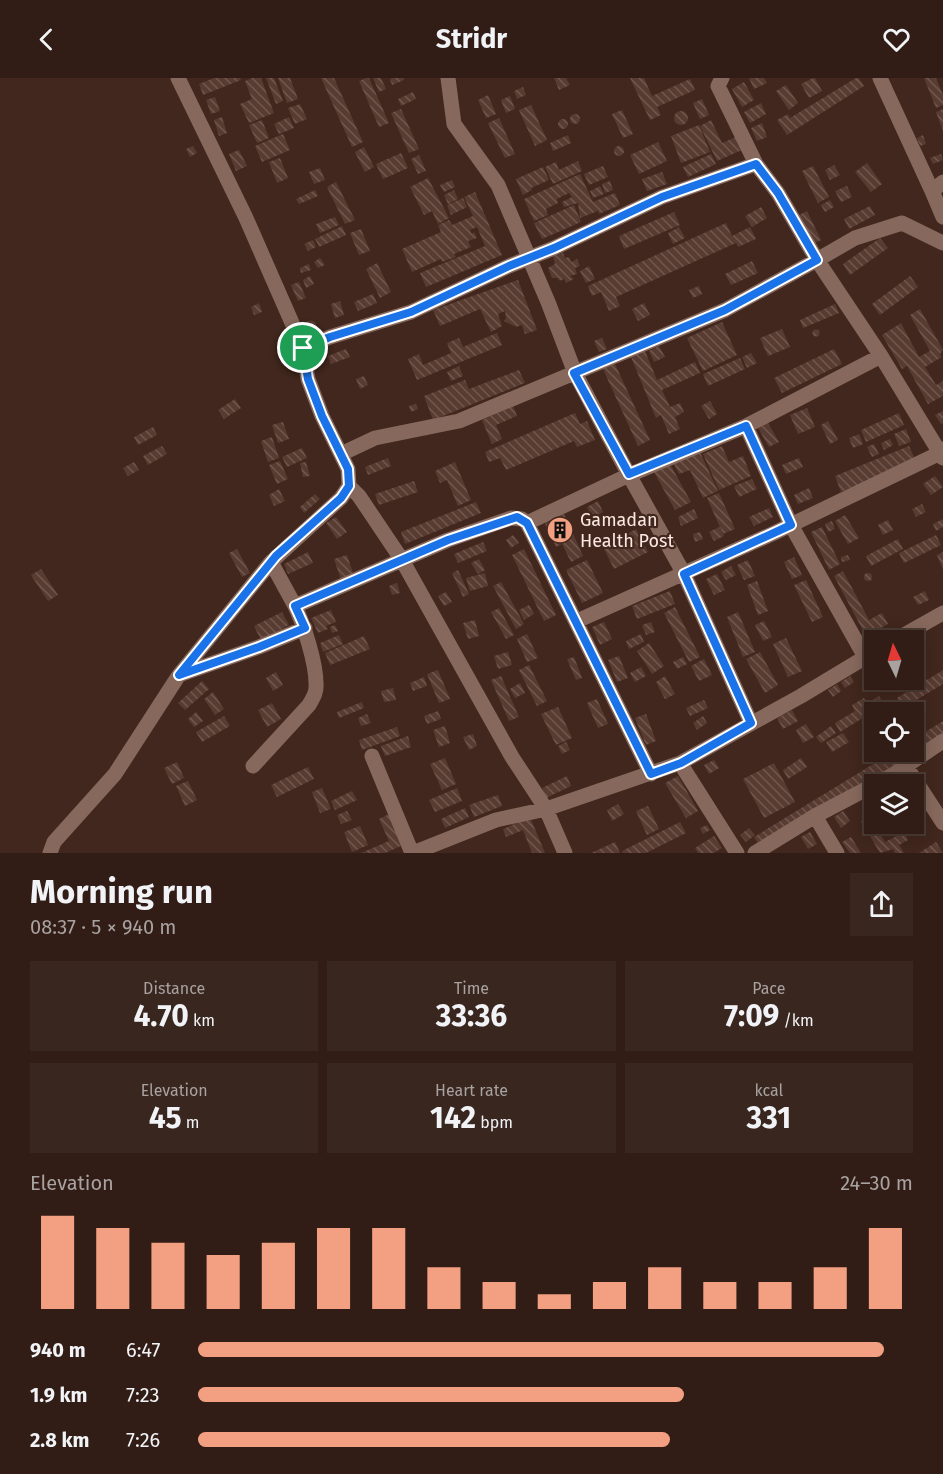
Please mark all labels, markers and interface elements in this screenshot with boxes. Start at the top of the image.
icon: back [30,23,63,56]
text: Stridr [436,23,507,55]
icon: heart [880,23,913,56]
pin [277,322,328,373]
icon: arrive [286,331,319,364]
place label: Gamadan Health Post [580,509,674,552]
building icon: Gamadan Health Post [545,515,575,545]
north arrow [864,630,924,690]
map controls [864,630,924,834]
button: locate [864,702,924,762]
button: layers [864,774,924,834]
text: Morning run [30,872,213,912]
button: share [850,873,913,936]
text: 08:37 · 5 × 940 m [30,915,176,939]
text: Distance [143,979,205,998]
text: Time [454,979,489,998]
text: Pace [752,979,785,998]
text: 4.70 [133,998,189,1034]
text: 33:36 [436,998,507,1034]
text: 7:09 [724,998,779,1034]
text: km [189,1011,215,1030]
text: /km [779,1011,814,1030]
text: Elevation [141,1081,208,1100]
text: Heart rate [435,1081,508,1100]
text: kcal [754,1081,783,1100]
text: 45 [149,1100,182,1136]
text: 142 [430,1100,476,1136]
text: 331 [747,1100,791,1136]
text: m [182,1113,200,1132]
text: bpm [476,1113,513,1132]
text: Elevation [30,1171,114,1195]
text: 24–30 m [840,1171,913,1195]
text: 940 m [30,1338,86,1362]
text: 6:47 [126,1338,160,1362]
text: 1.9 km [30,1383,88,1407]
text: 7:23 [126,1383,159,1407]
text: 2.8 km [30,1428,89,1452]
text: 7:26 [126,1428,160,1452]

